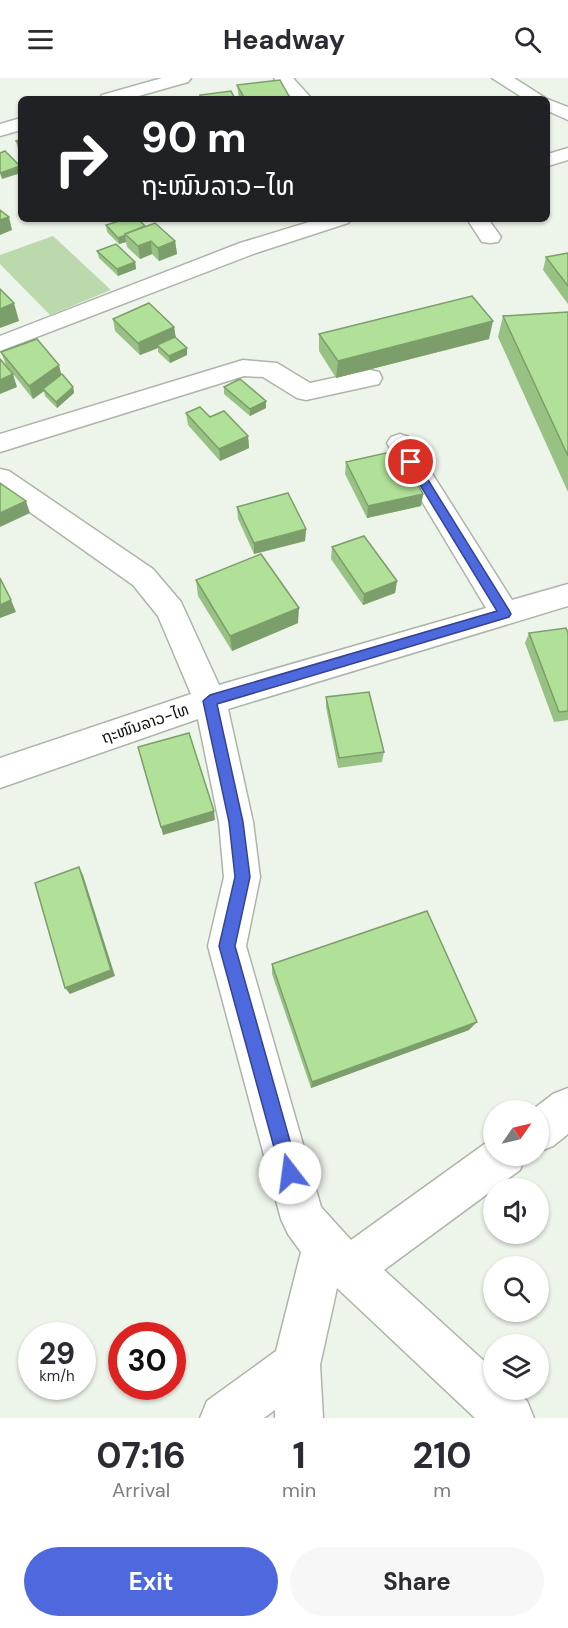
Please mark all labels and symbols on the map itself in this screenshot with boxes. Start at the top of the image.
pin [385,436,436,487]
street label: ຖະໜົນລາວ-ໄທ [99,699,192,748]
north arrow [483,1100,549,1166]
position arrow [258,1141,322,1205]
speed limit sign: 30 [108,1322,186,1400]

